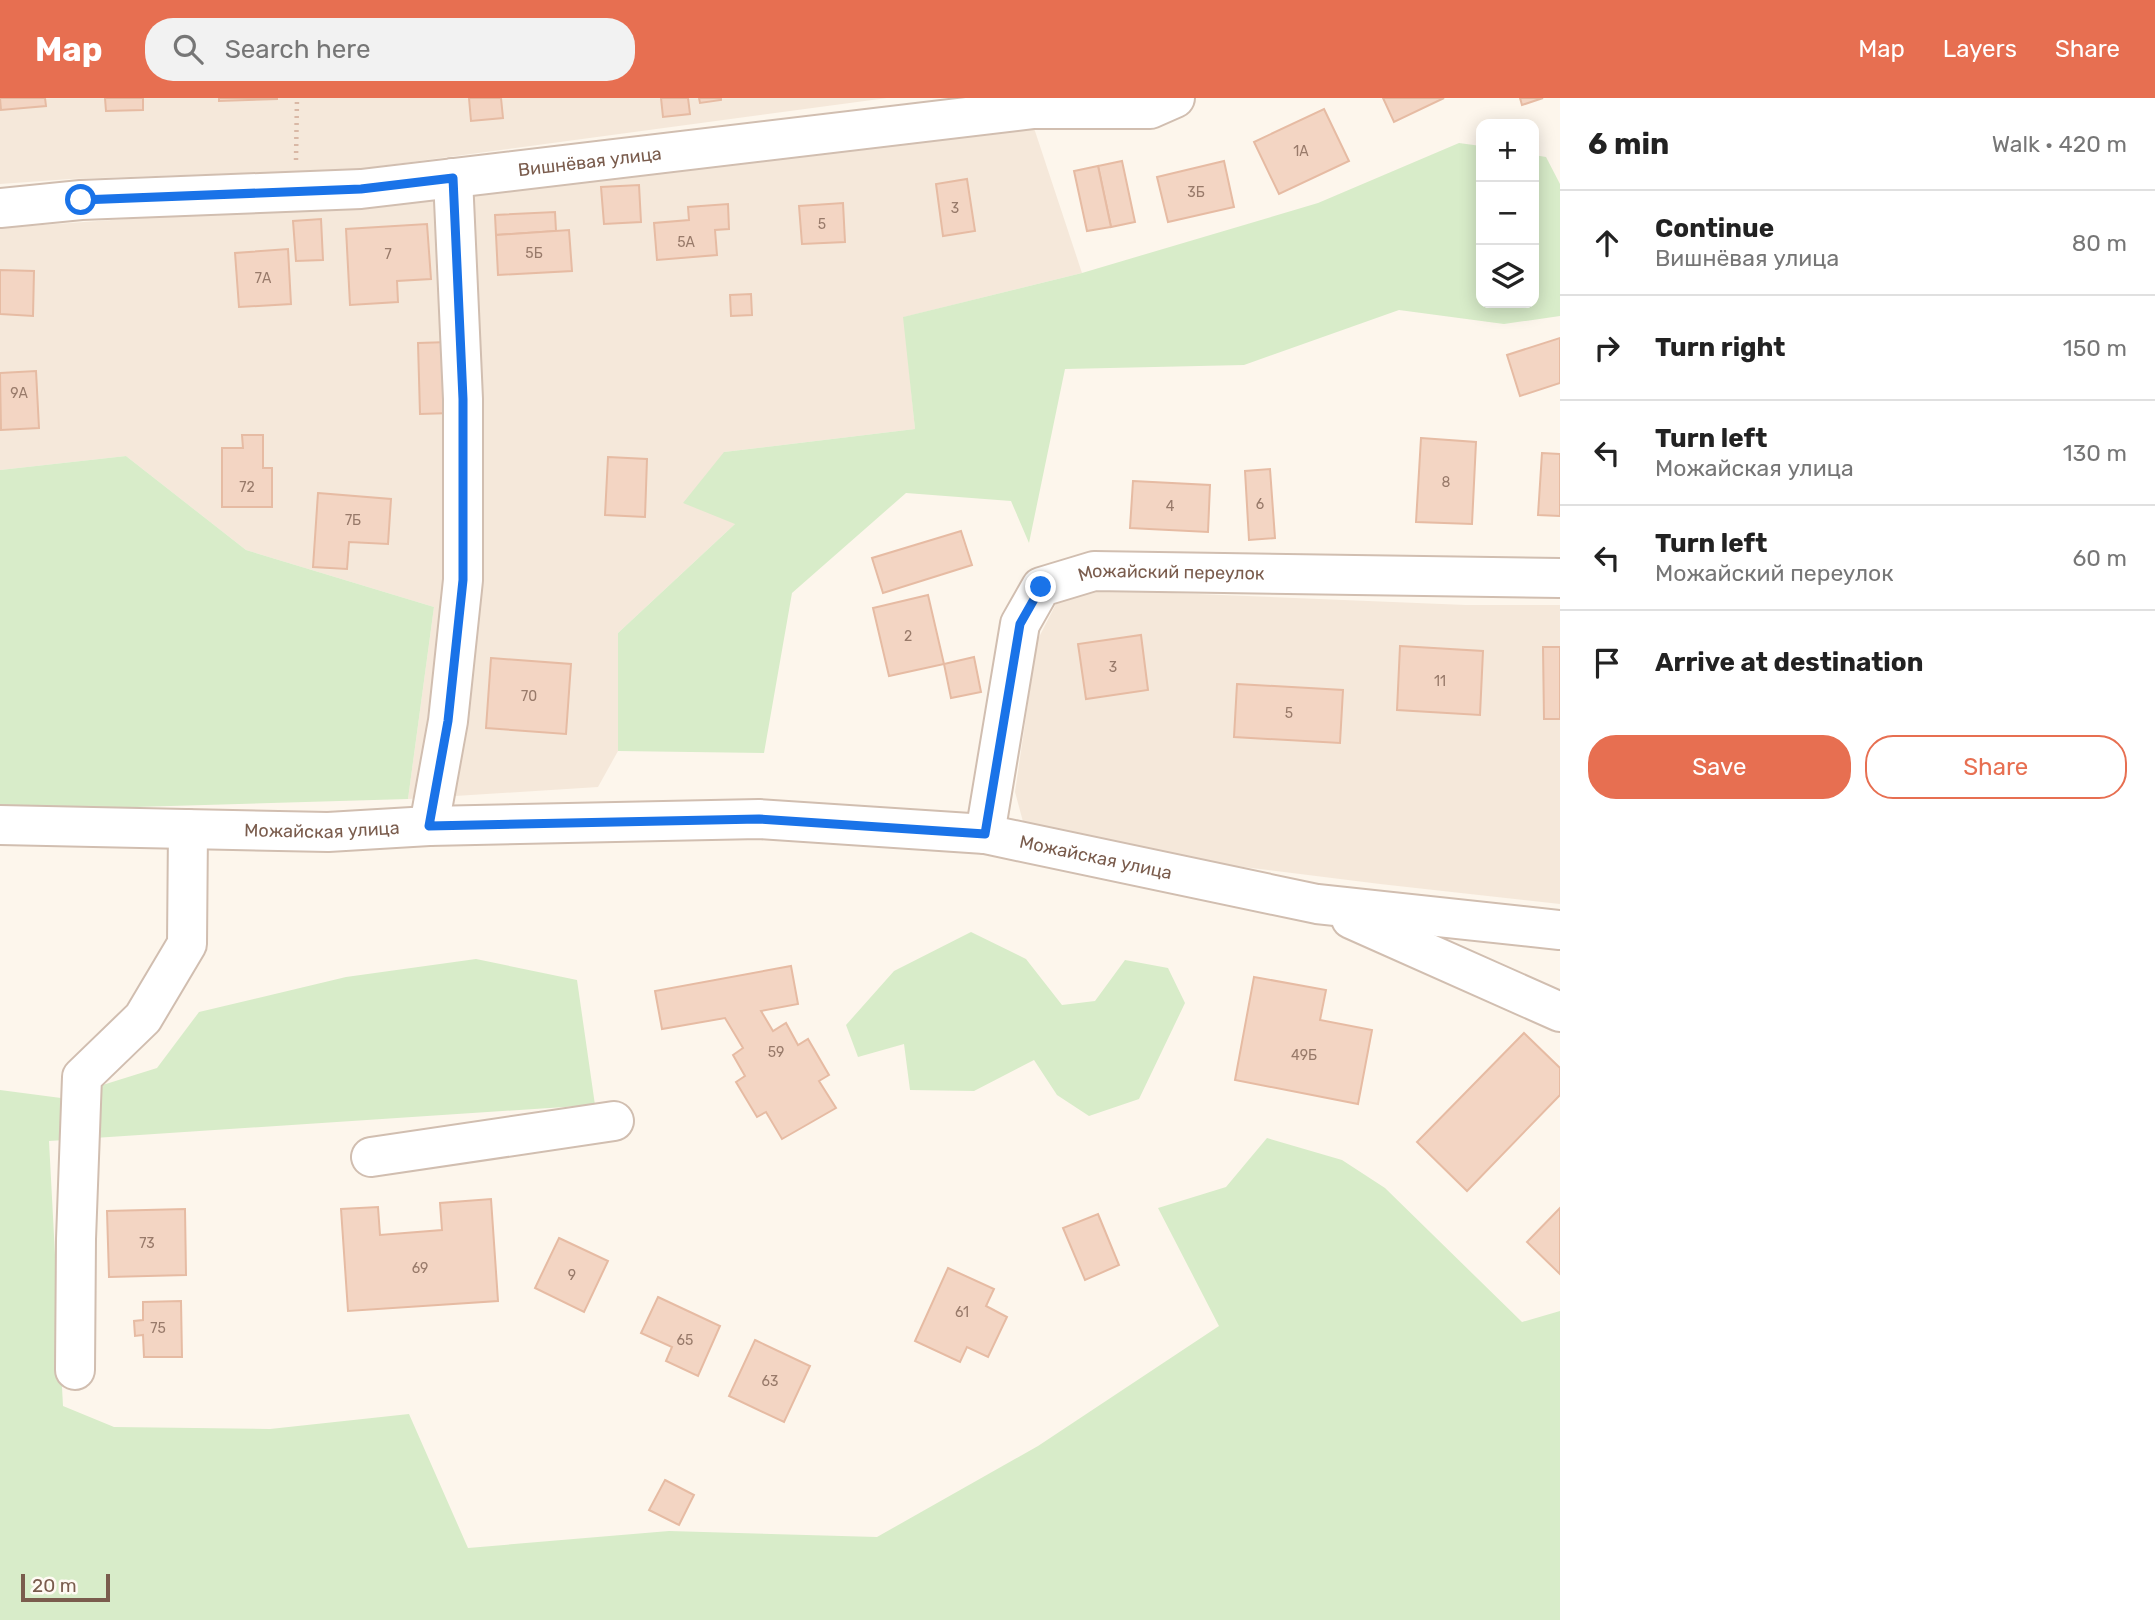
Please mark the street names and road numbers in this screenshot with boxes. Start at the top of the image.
street label: Вишнёвая улица [517,142,663,181]
street label: Можайский переулок [1075,560,1265,586]
street label: Можайская улица [244,817,400,843]
street label: Можайская улица [1017,831,1174,884]

